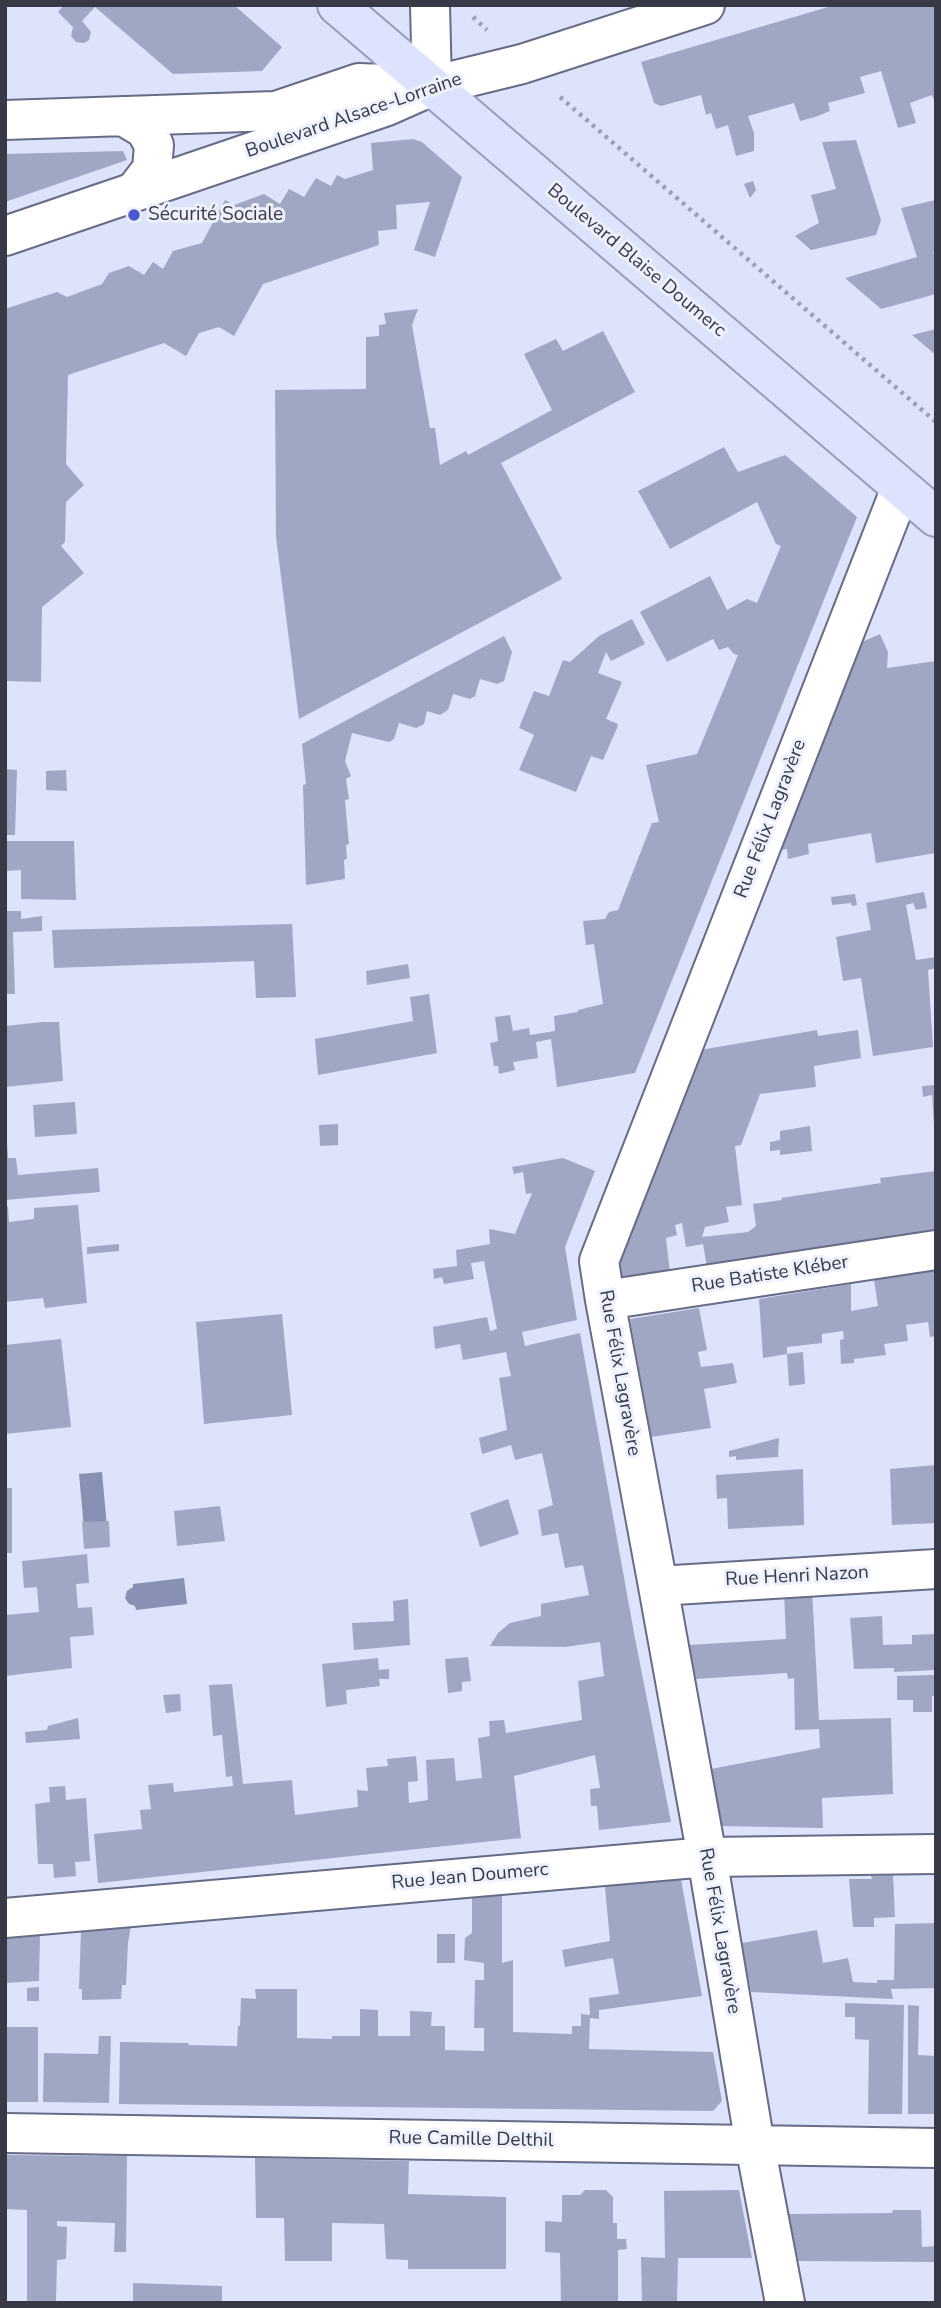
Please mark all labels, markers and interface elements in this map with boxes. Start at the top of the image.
street label: Boulevard Alsace-Lorraine [243,68,465,164]
street label: Boulevard Blaise Doumerc [542,180,730,342]
place label: Sécurité Sociale [148,204,283,226]
marker: Sécurité Sociale [126,207,142,223]
street label: Rue Félix Lagravère [730,736,812,902]
street label: Rue Batiste Kléber [690,1251,850,1299]
street label: Rue Félix Lagravère [593,1288,645,1458]
street label: Rue Henri Nazon [725,1562,869,1592]
street label: Rue Félix Lagravère [693,1846,745,2016]
street label: Rue Jean Doumerc [391,1859,549,1895]
street label: Rue Camille Delthil [388,2127,554,2153]

